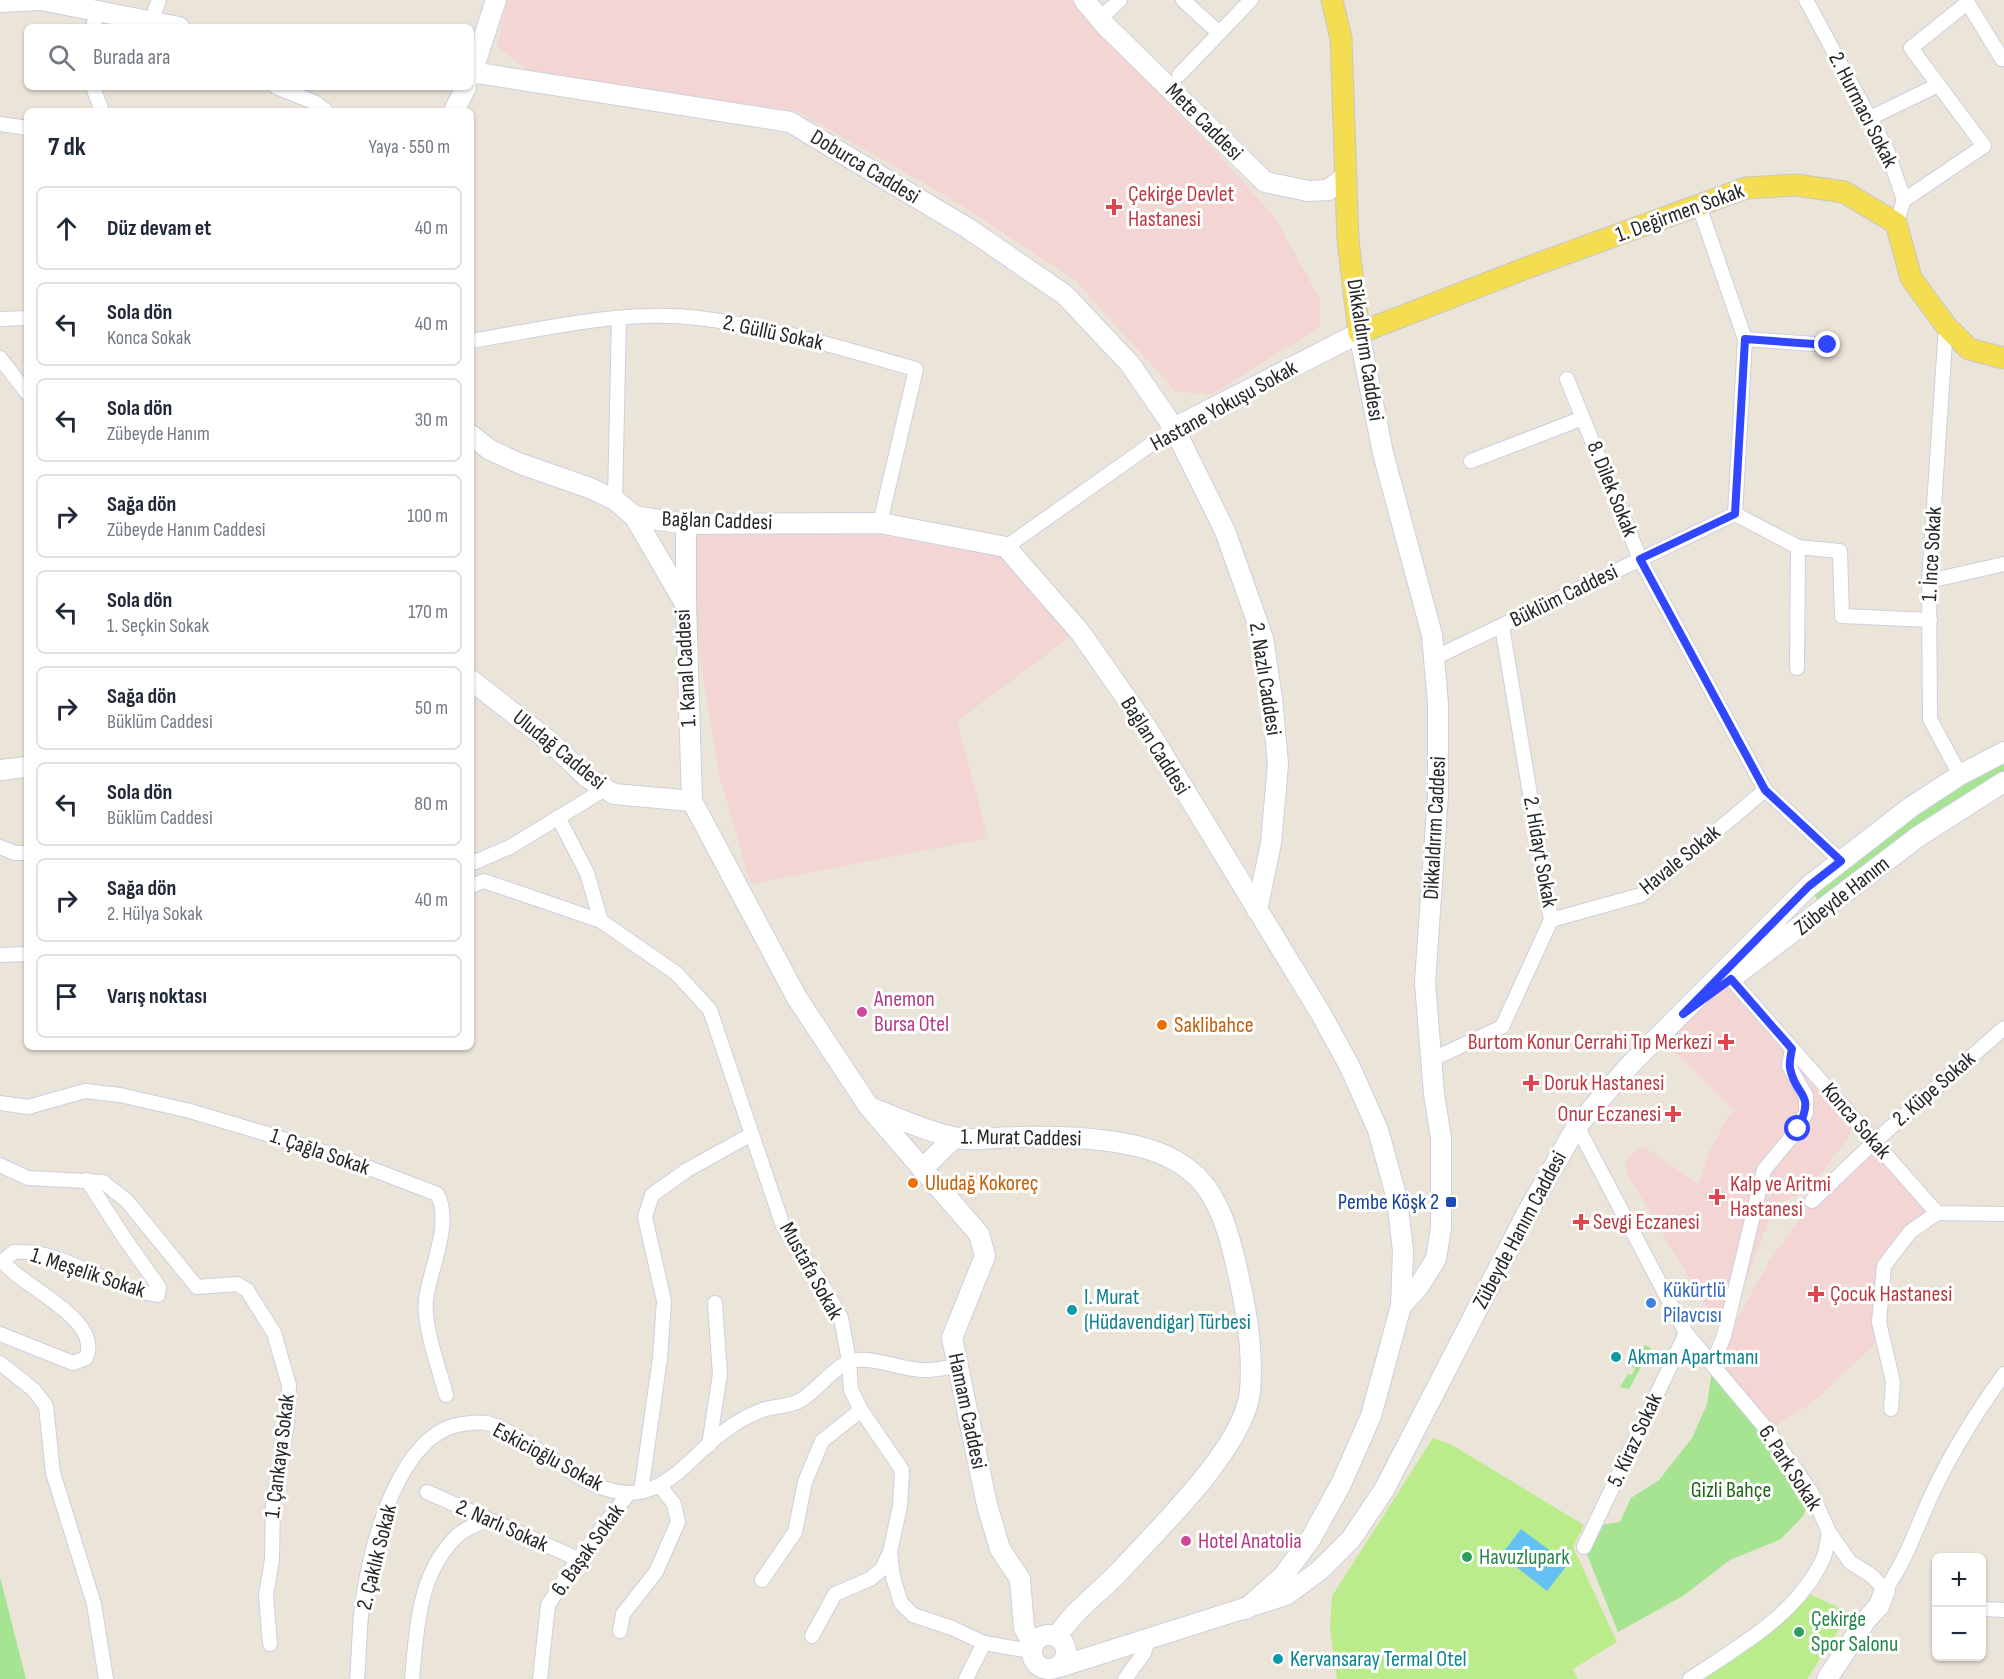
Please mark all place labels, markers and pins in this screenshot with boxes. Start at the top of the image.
place label: Çekirge Devlet Hastanesi [1128,181,1234,233]
marker: Çekirge Devlet Hastanesi [1105,198,1123,216]
place label: Anemon Bursa Otel [873,986,949,1038]
marker: Anemon Bursa Otel [855,1005,869,1019]
place label: Saklibahce [1174,1012,1254,1039]
marker: Saklibahce [1155,1018,1169,1032]
place label: Burtom Konur Cerrahi Tıp Merkezi [1468,1029,1712,1056]
marker: Burtom Konur Cerrahi Tıp Merkezi [1717,1033,1735,1051]
place label: Doruk Hastanesi [1544,1070,1664,1097]
marker: Doruk Hastanesi [1522,1074,1540,1092]
place label: Onur Eczanesi [1558,1101,1661,1128]
marker: Onur Eczanesi [1666,1107,1680,1121]
place label: Uludağ Kokoreç [925,1170,1039,1197]
place label: Kalp ve Aritmi Hastanesi [1730,1171,1831,1223]
marker: Uludağ Kokoreç [906,1176,920,1190]
marker: Kalp ve Aritmi Hastanesi [1708,1188,1726,1206]
place label: Pembe Köşk 2 [1338,1189,1439,1216]
marker: Pembe Köşk 2 [1444,1195,1458,1209]
place label: Sevgi Eczanesi [1593,1209,1700,1236]
marker: Sevgi Eczanesi [1574,1215,1588,1229]
place label: Kükürtlü Pilavcısı [1663,1277,1726,1329]
place label: Çocuk Hastanesi [1830,1281,1952,1308]
place label: I. Murat (Hüdavendigar) Türbesi [1084,1284,1251,1336]
marker: Çocuk Hastanesi [1807,1285,1825,1303]
marker: Kükürtlü Pilavcısı [1644,1296,1658,1310]
marker: I. Murat (Hüdavendigar) Türbesi [1065,1303,1079,1317]
place label: Akman Apartmanı [1627,1344,1758,1371]
marker: Akman Apartmanı [1609,1350,1623,1364]
place label: Hotel Anatolia [1198,1528,1302,1555]
marker: Hotel Anatolia [1179,1534,1193,1548]
place label: Havuzlupark [1479,1544,1570,1571]
marker: Havuzlupark [1460,1550,1474,1564]
place label: Çekirge Spor Salonu [1811,1606,1898,1658]
marker: Çekirge Spor Salonu [1792,1625,1806,1639]
place label: Kervansaray Termal Otel [1290,1646,1467,1673]
marker: Kervansaray Termal Otel [1271,1652,1285,1666]

